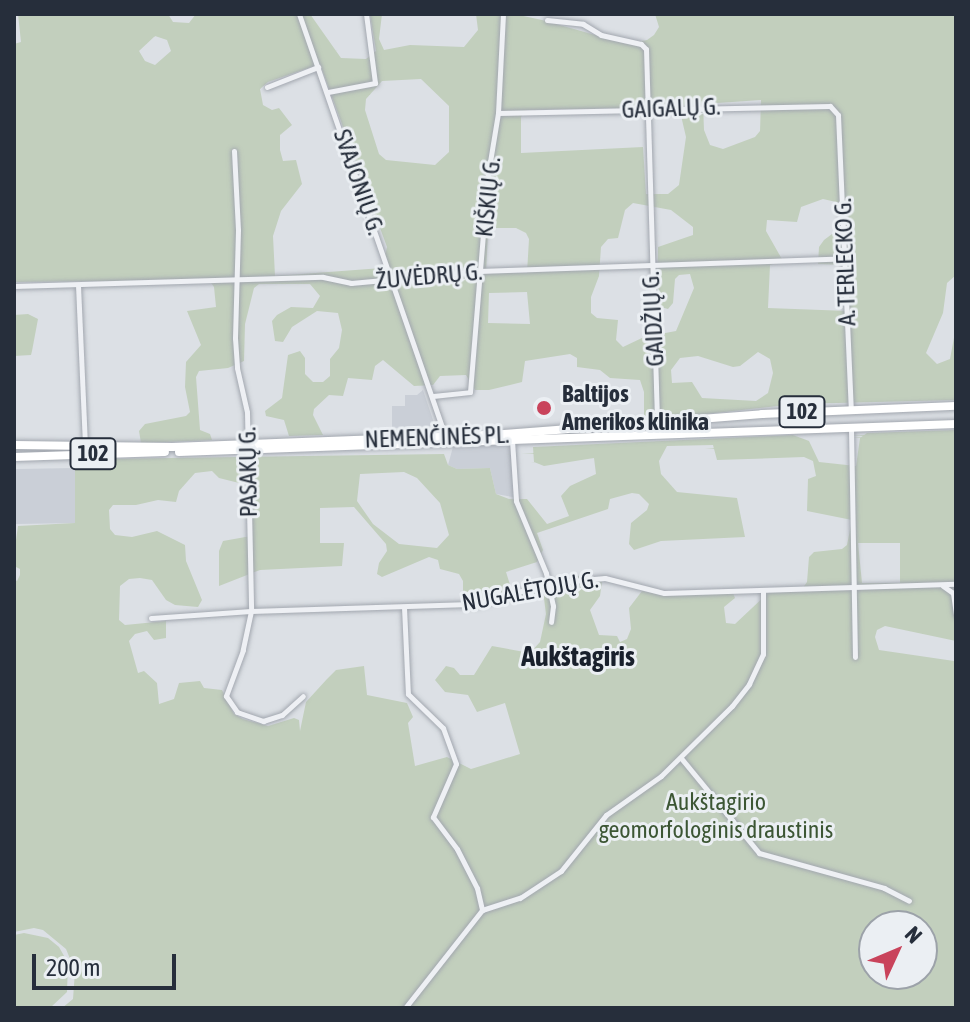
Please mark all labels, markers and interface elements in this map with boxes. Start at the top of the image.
street label: GAIGALŲ G. [621,92,721,124]
street label: SVAJONIŲ G. [328,126,390,238]
street label: KIŠKIŲ G. [469,156,507,238]
street label: A. TERLECKO G. [828,198,862,326]
street label: ŽUVĖDRŲ G. [375,257,483,295]
street label: GAIDŽIŲ G. [636,271,670,367]
place label: Baltijos Amerikos klinika [562,380,709,436]
road number: 102 [778,394,826,430]
marker: Baltijos Amerikos klinika [533,397,555,419]
street label: NEMENČINĖS PL. [364,420,510,454]
street label: PASAKŲ G. [233,426,263,518]
road number: 102 [69,436,117,472]
street label: NUGALĖTOJŲ G. [460,565,600,617]
district label: Aukštagiris [521,639,635,673]
park label: Aukštagirio geomorfologinis draustinis [599,788,833,844]
north arrow [858,910,938,990]
text: N [900,921,928,948]
scale bar [36,938,180,988]
text: 200 m [46,954,100,981]

